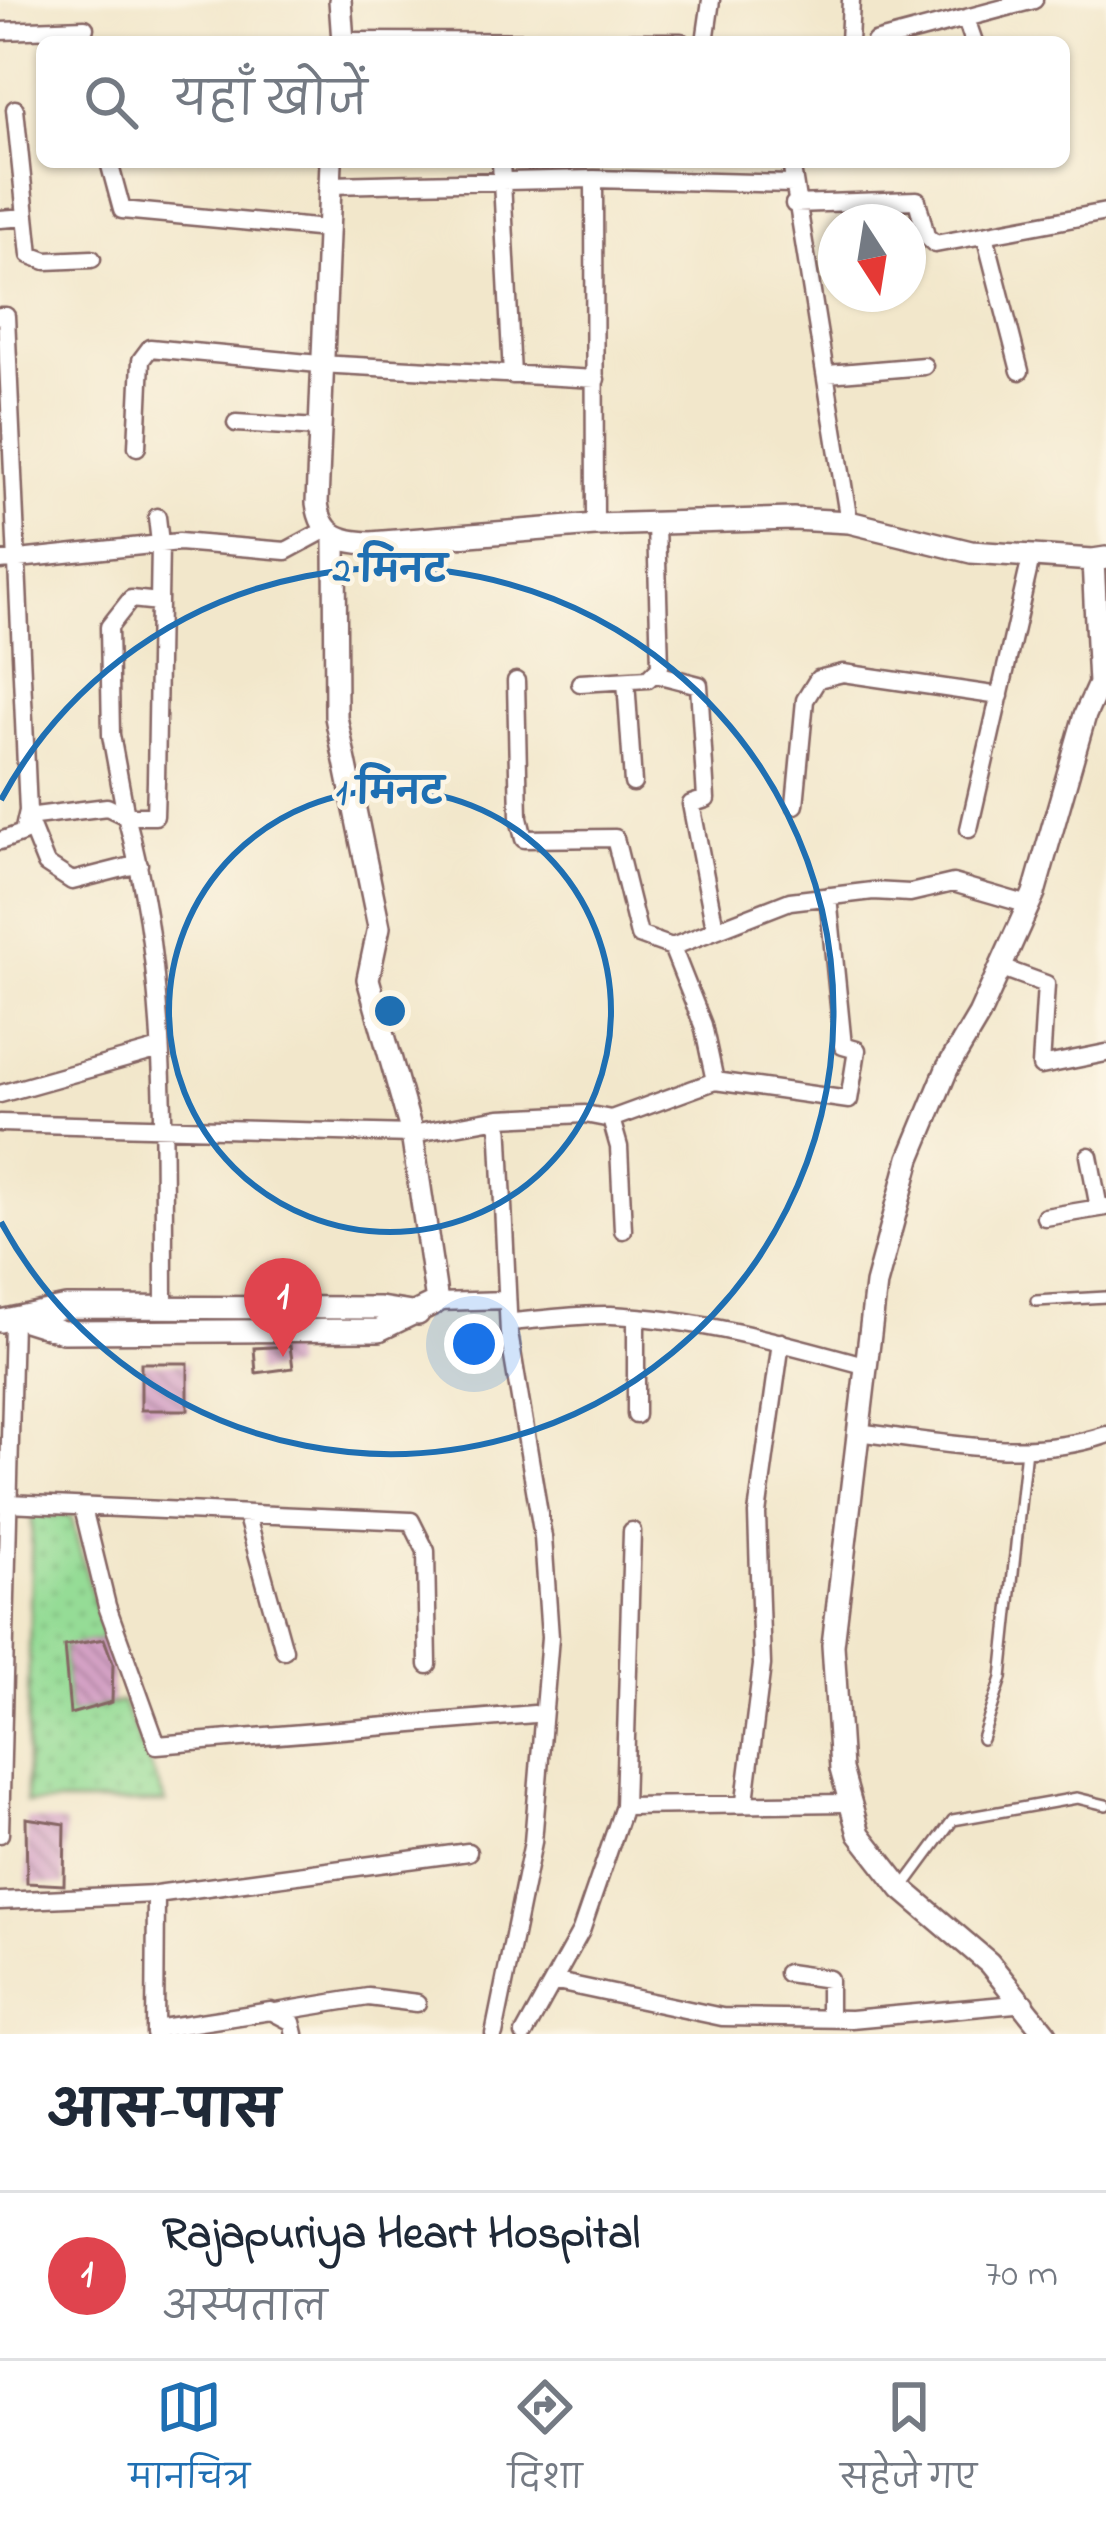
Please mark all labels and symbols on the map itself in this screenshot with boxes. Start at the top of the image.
north arrow [818,204,926,312]
text: 2 मिनट [332,540,451,599]
text: 1 मिनट [336,762,447,821]
centre of rings [369,990,411,1032]
pin: 1 [244,1258,322,1357]
your location [444,1314,504,1374]

